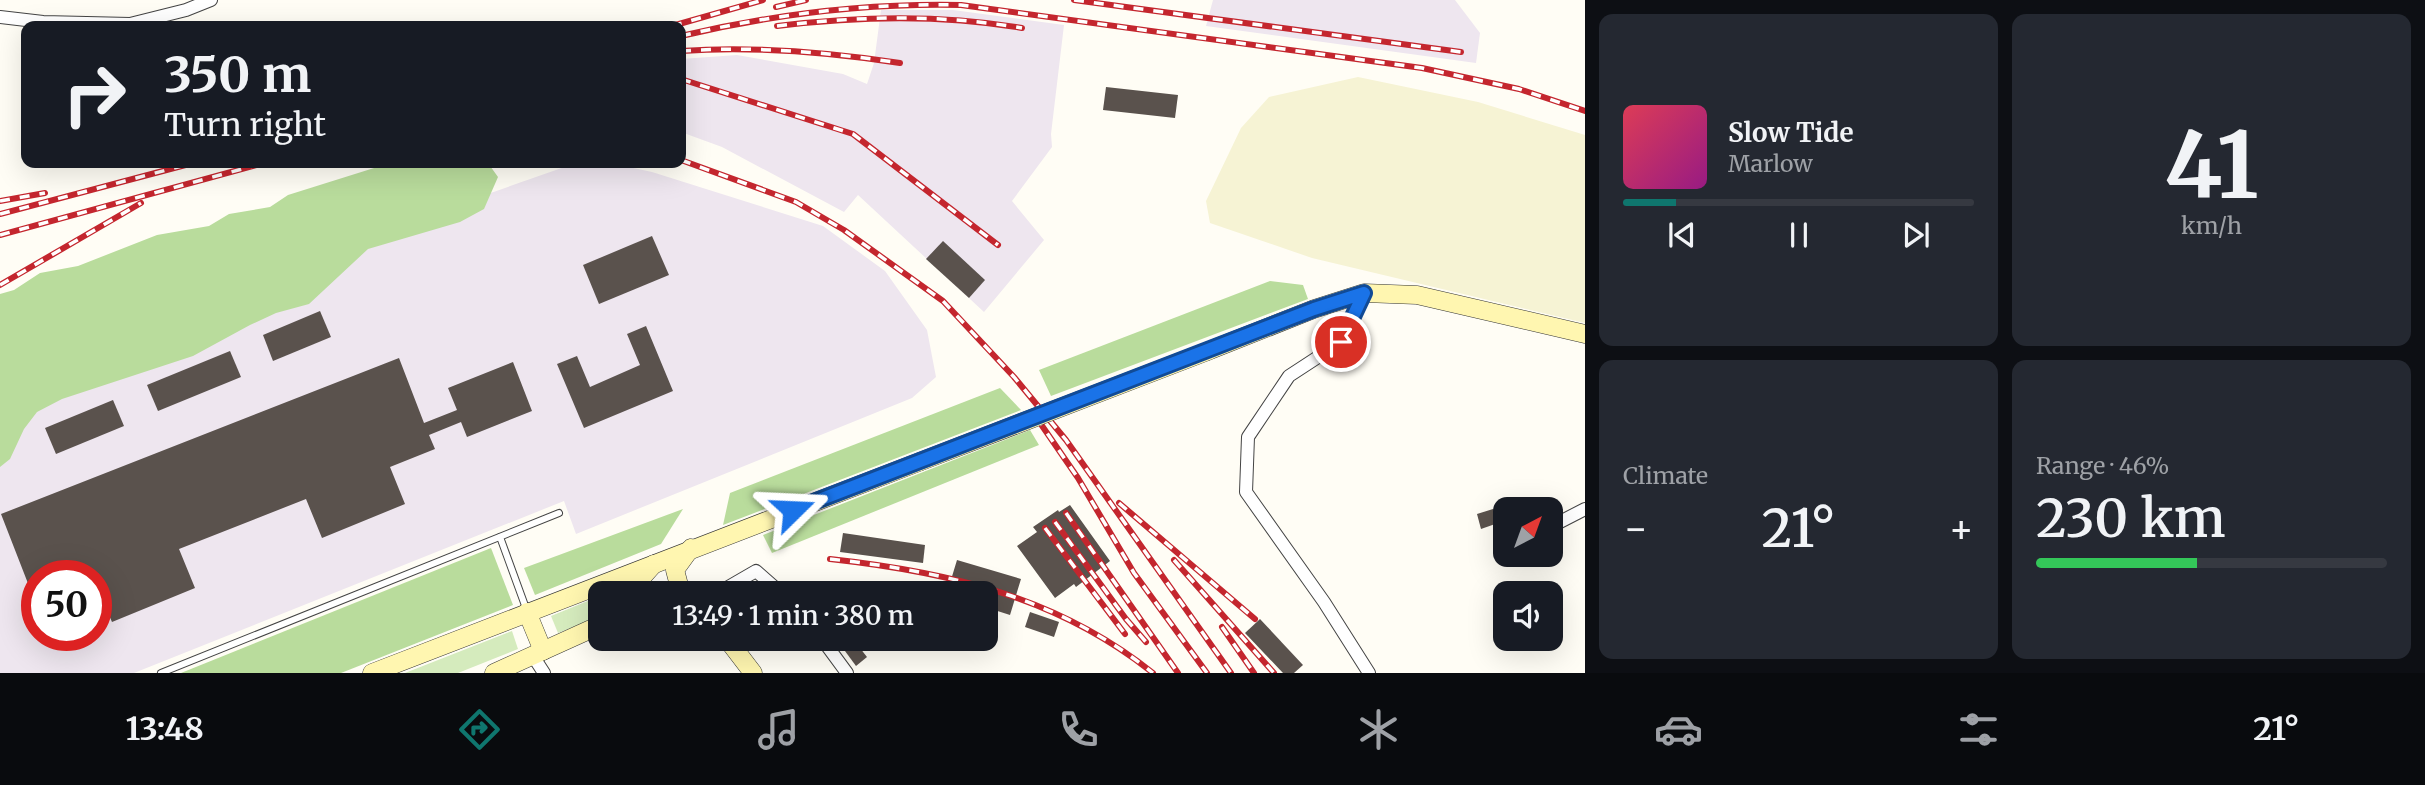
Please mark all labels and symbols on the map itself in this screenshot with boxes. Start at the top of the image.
pin [1311,312,1371,372]
position arrow [756,473,830,547]
north arrow [1493,497,1563,567]
speed limit sign: 50 [21,560,112,651]

